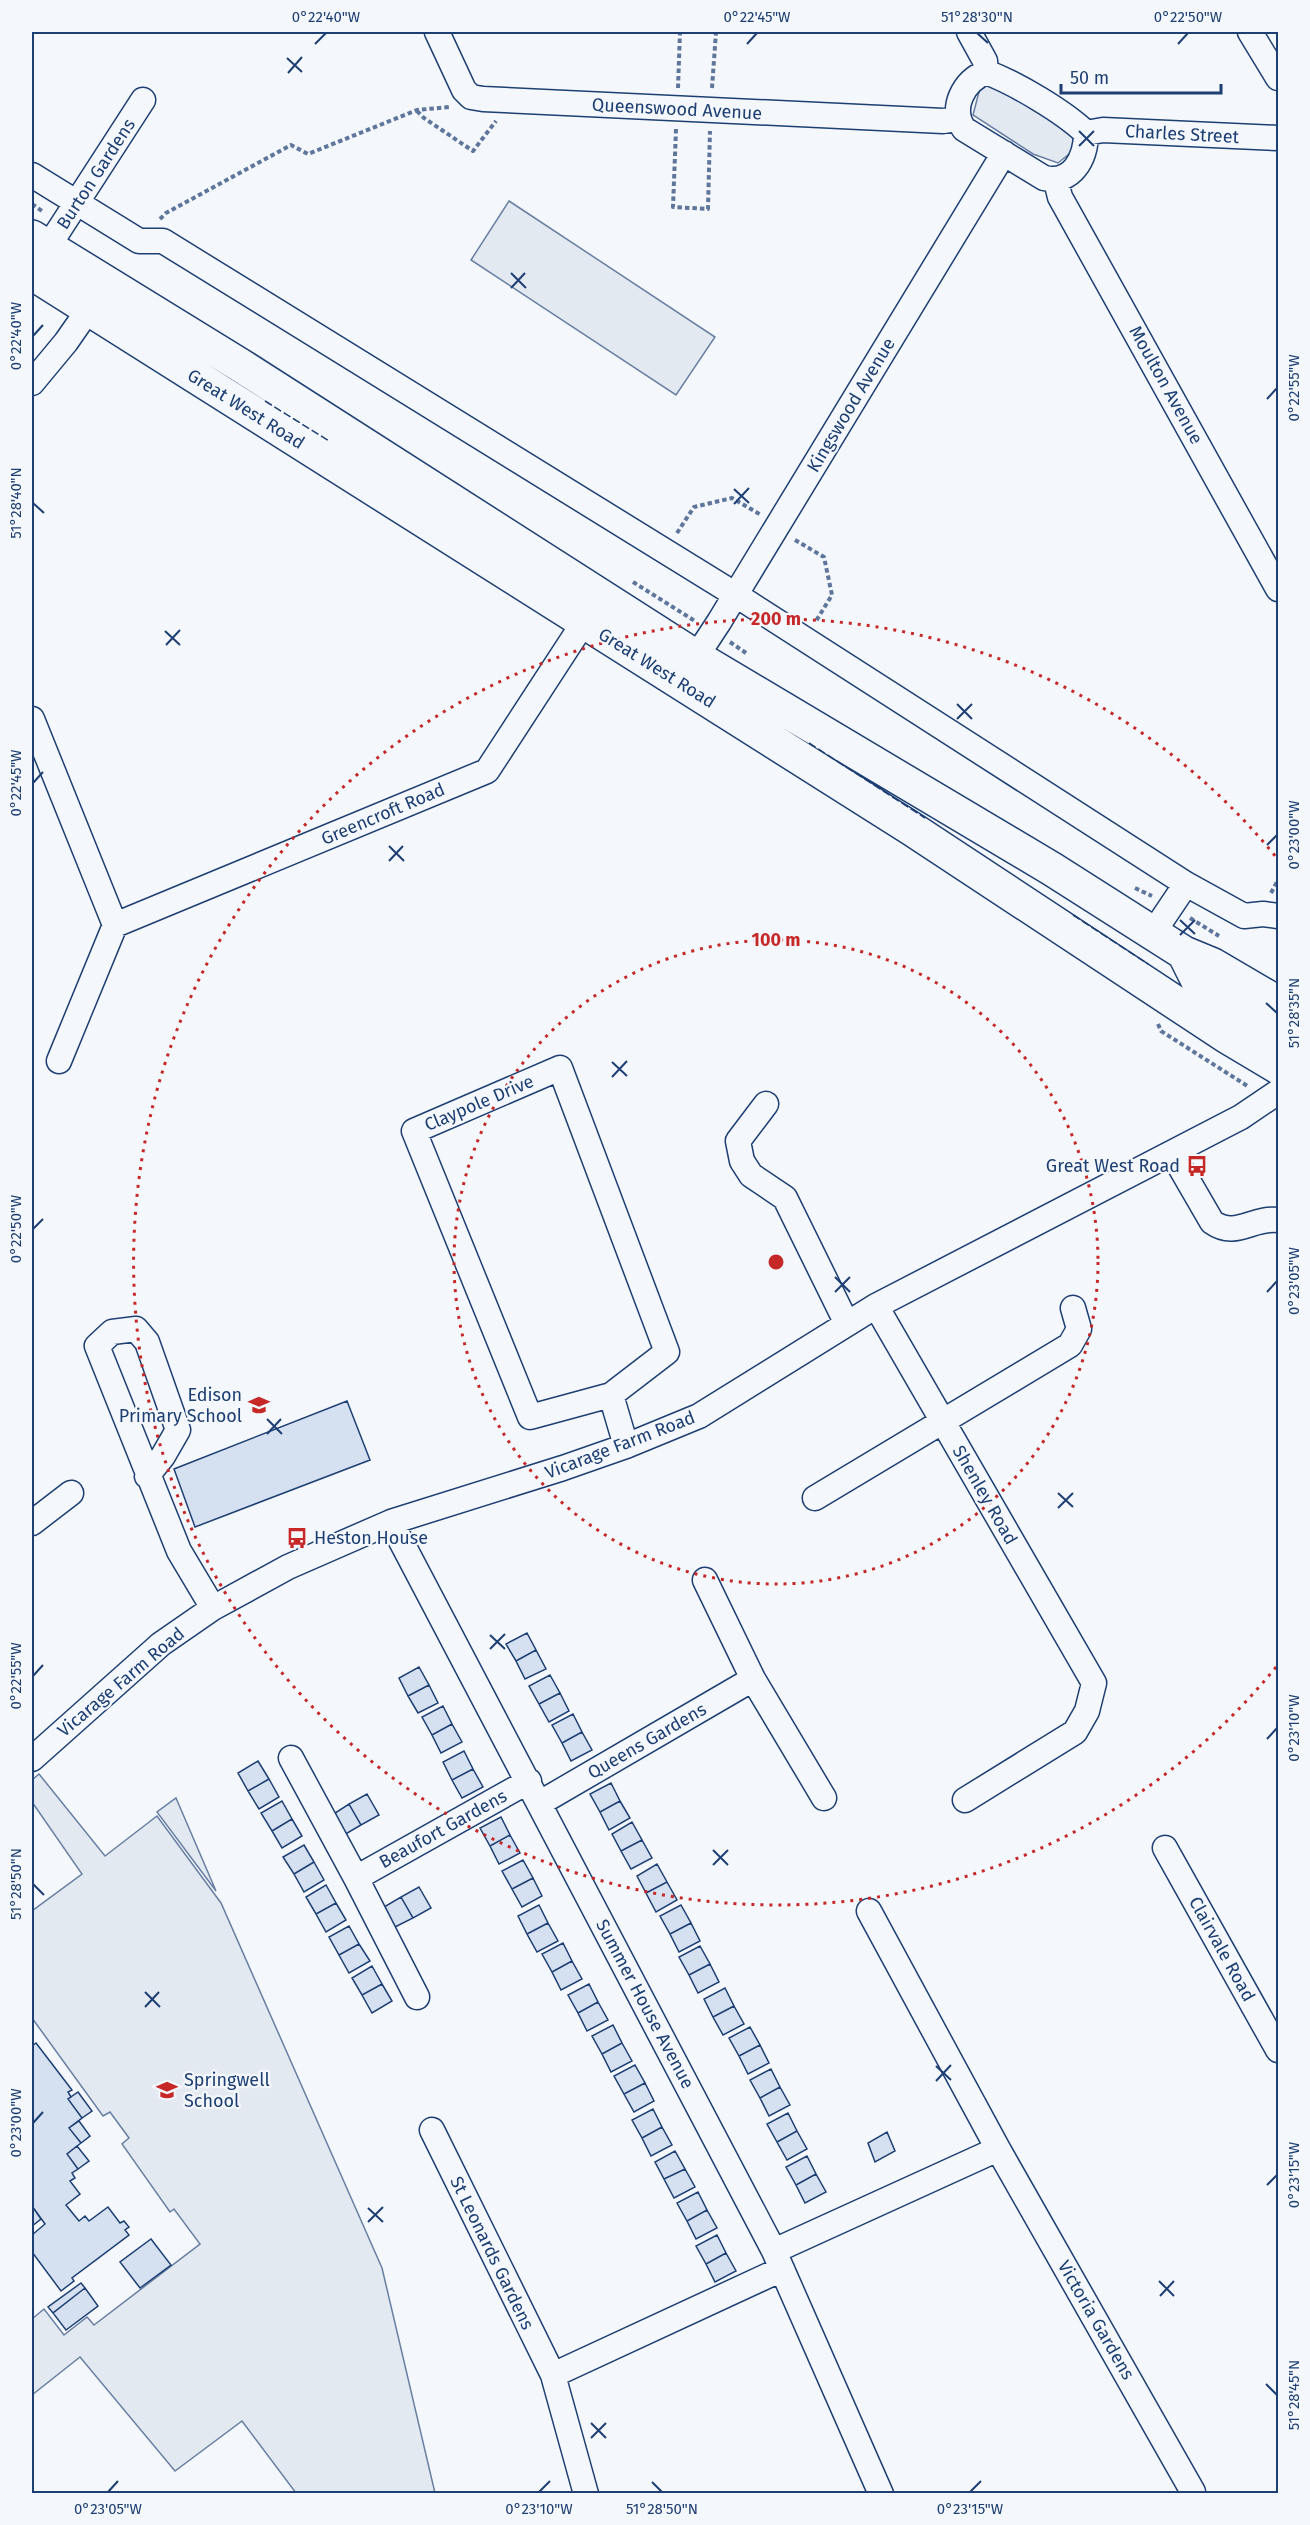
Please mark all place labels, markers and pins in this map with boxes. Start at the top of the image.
bus stop icon: Great West Road [1185,1154,1209,1178]
place label: Great West Road [1046,1155,1180,1177]
centre of rings [766,1252,786,1272]
place label: Edison Primary School [119,1384,242,1427]
school or university icon: Edison Primary School [247,1393,271,1417]
bus stop icon: Heston House [285,1526,309,1550]
place label: Heston House [314,1527,428,1549]
place label: Springwell School [184,2069,270,2112]
school or university icon: Springwell School [155,2078,179,2102]

